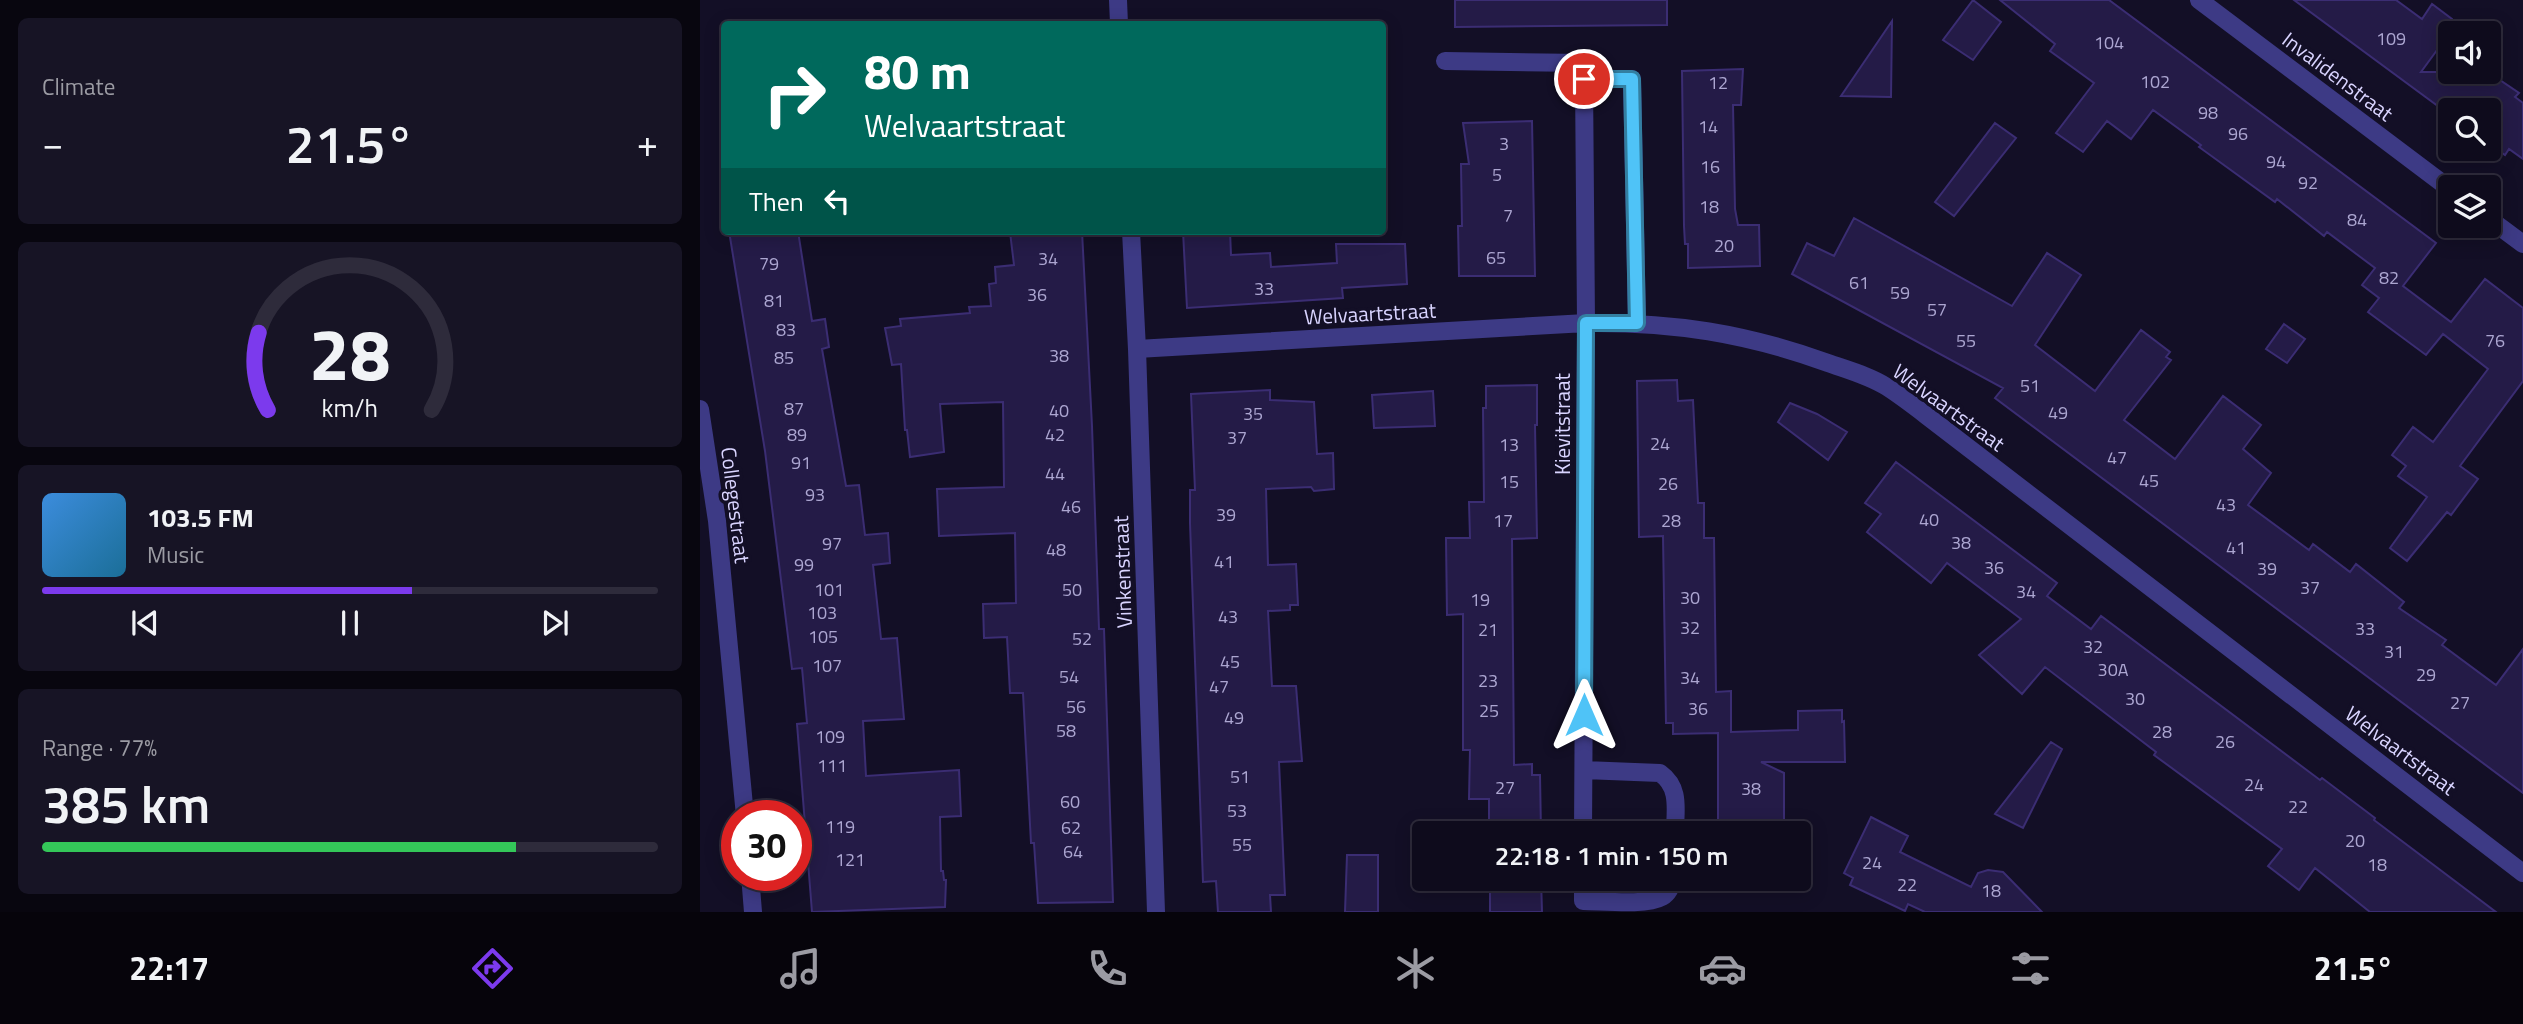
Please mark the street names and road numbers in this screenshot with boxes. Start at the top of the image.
street label: Invalidenstraat [2276,23,2401,129]
street label: Welvaartstraat [1303,294,1437,332]
street label: Welvaartstraat [1886,355,2012,459]
street label: Kievitstraat [1546,372,1578,475]
street label: Collegestraat [713,445,759,566]
street label: Vinkenstraat [1104,515,1140,629]
street label: Welvaartstraat [2339,697,2464,803]

